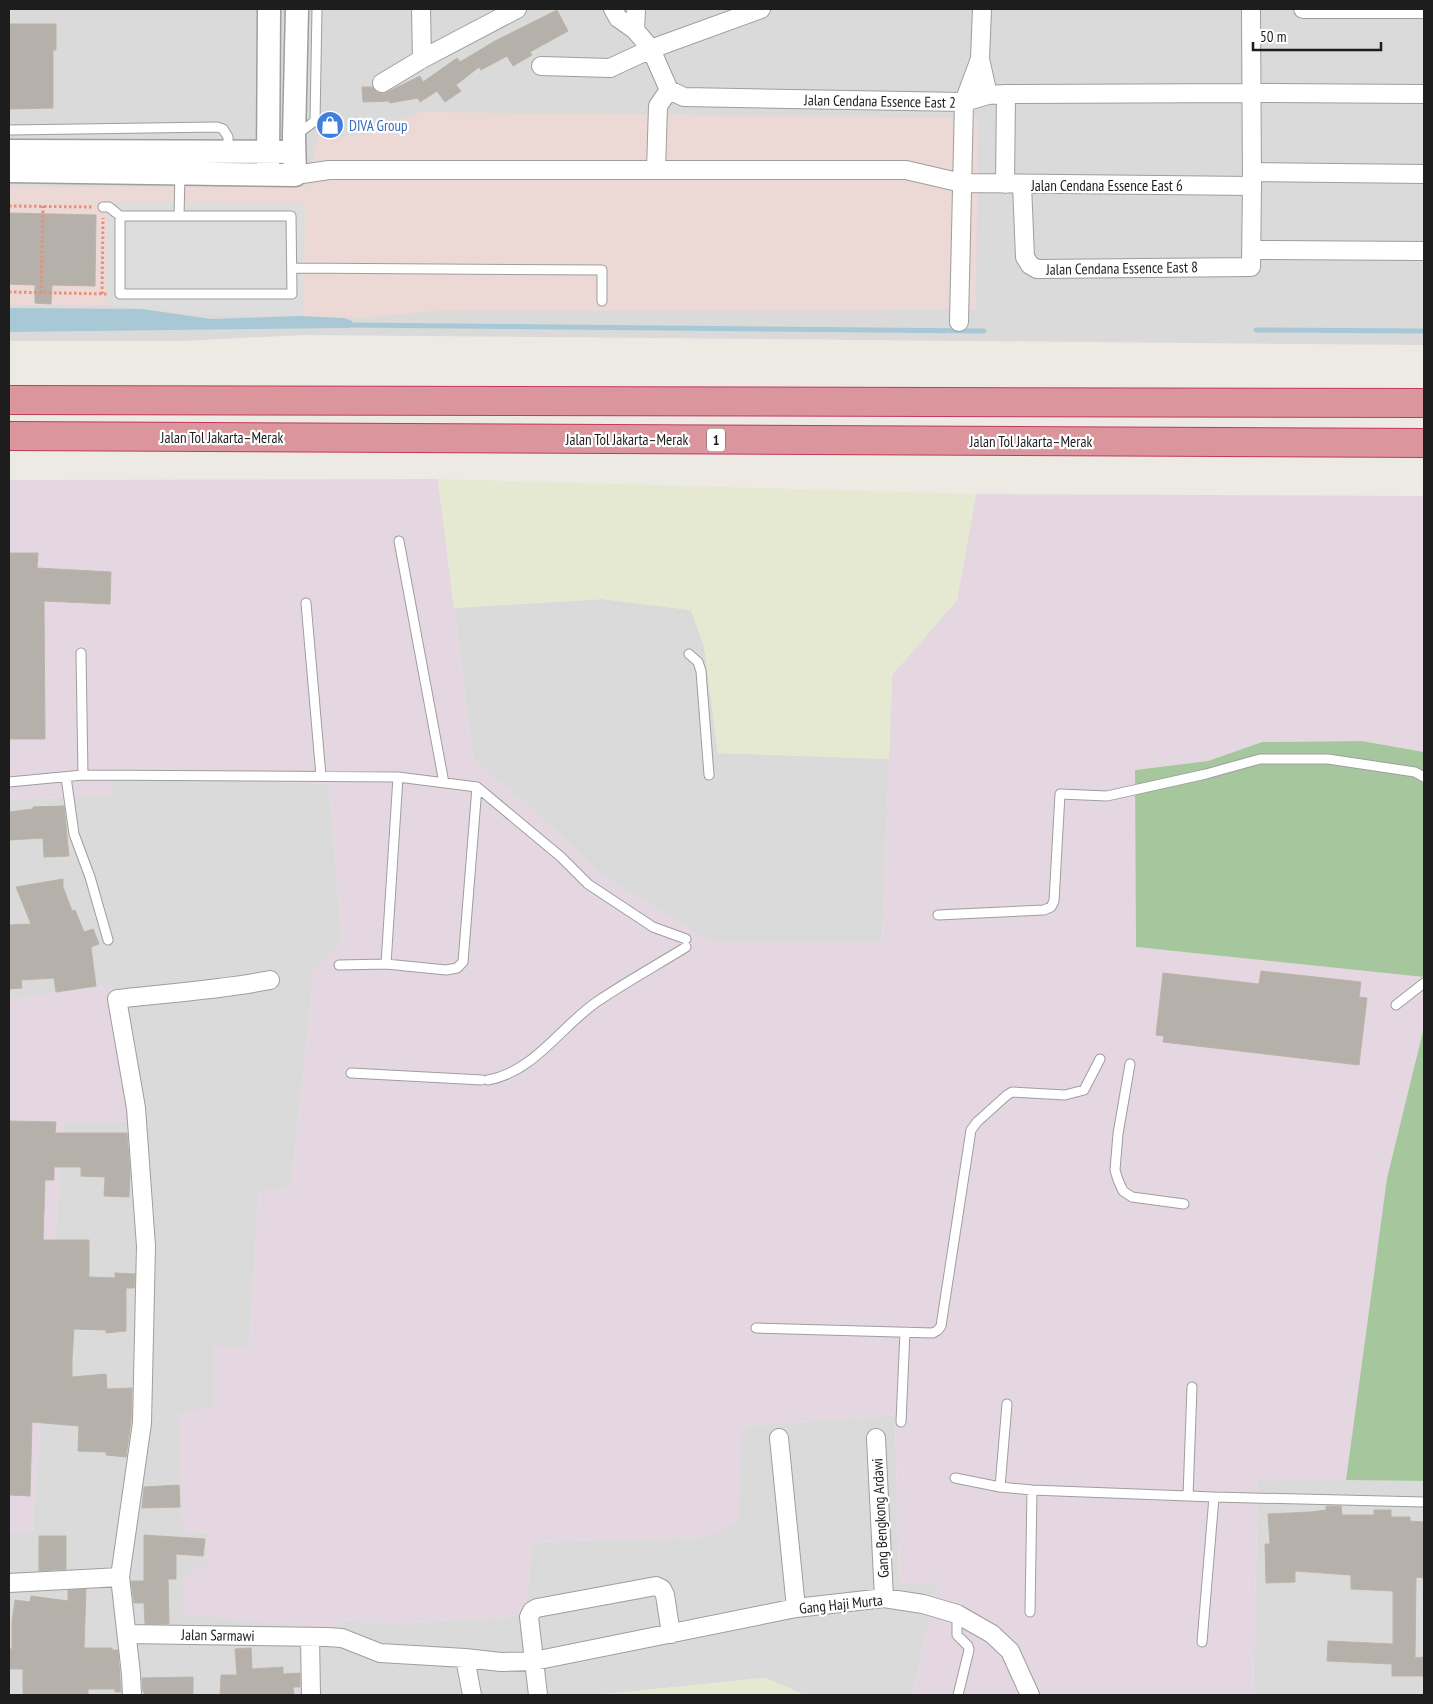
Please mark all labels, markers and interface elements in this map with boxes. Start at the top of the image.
scale bar [1253,20,1380,52]
text: 50 m [1260,27,1286,46]
street label: Jalan Cendana Essence East 2 [803,90,956,112]
shop icon: DIVA Group [315,110,345,140]
place label: DIVA Group [349,116,408,135]
street label: Jalan Cendana Essence East 6 [1030,176,1183,195]
street label: Jalan Cendana Essence East 8 [1045,257,1198,279]
street label: Jalan Tol Jakarta–Merak [160,428,283,447]
road number: 1 [707,428,725,452]
street label: Jalan Tol Jakarta–Merak [565,430,688,449]
street label: Jalan Tol Jakarta–Merak [969,432,1092,451]
street label: Gang Bengkong Ardawi [867,1458,893,1578]
street label: Gang Haji Murta [798,1590,884,1618]
street label: Jalan Sarmawi [180,1625,255,1645]

